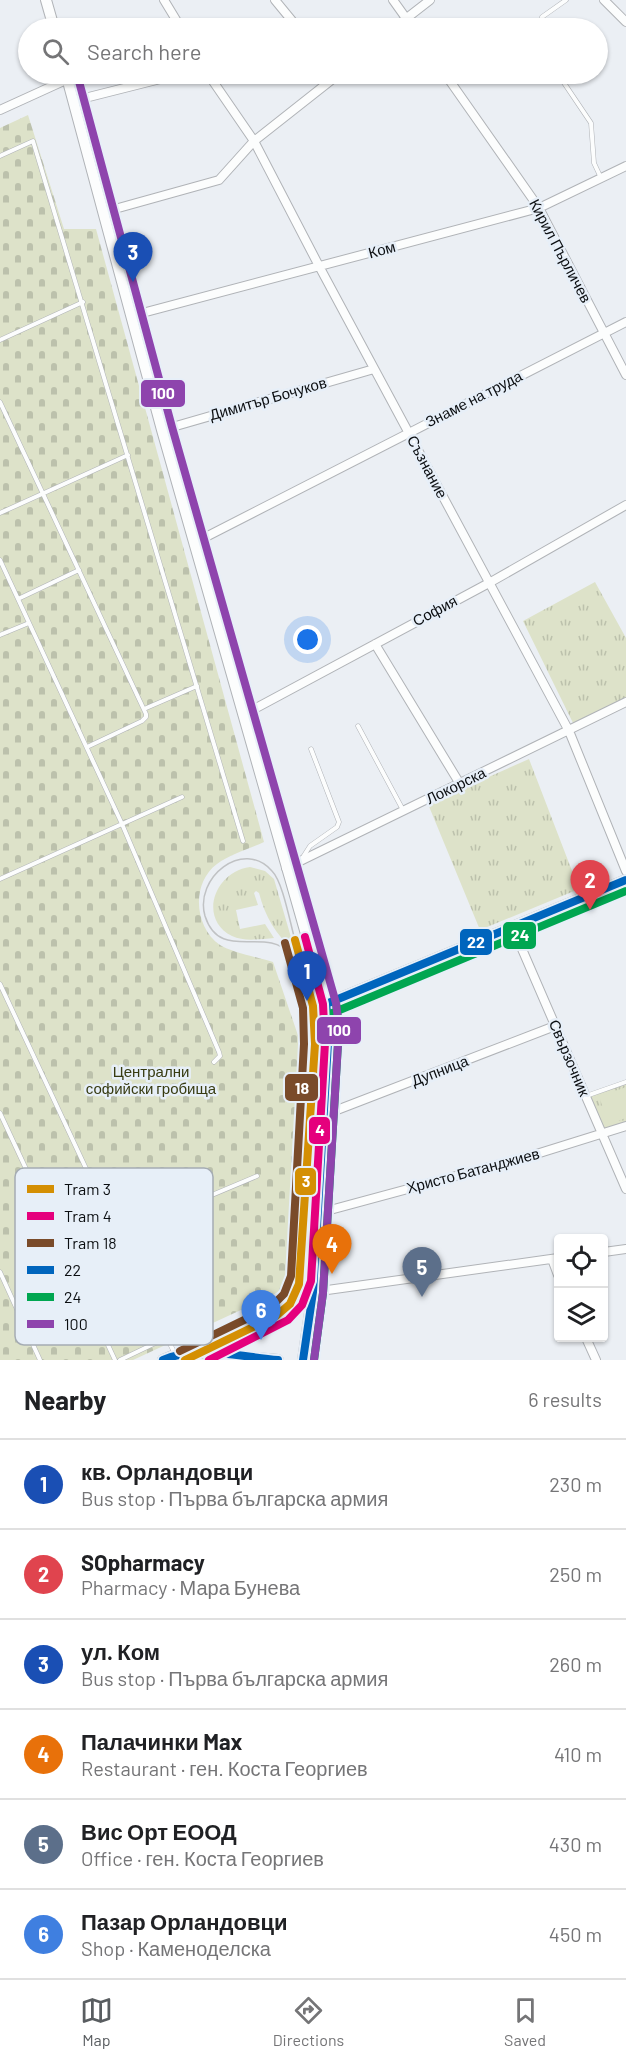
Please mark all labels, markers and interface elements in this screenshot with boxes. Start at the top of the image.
search box [18,18,608,84]
icon: search [39,35,72,68]
text: Search here [87,38,201,64]
street label: Кирил Пърличев [526,196,596,305]
pin: 3 [114,232,152,282]
street label: Ком [366,237,397,261]
street label: Знаме на труда [422,366,525,430]
street label: Димитър Бочуков [207,373,328,423]
line badge: 100 [140,379,186,408]
text: 100 [151,383,175,402]
street label: Съзнание [404,432,452,501]
street label: София [409,591,460,629]
your location [293,625,322,654]
street label: Локорска [423,763,489,807]
pin: 2 [570,860,610,910]
line badge: 24 [502,921,537,950]
text: 24 [511,925,529,944]
line badge: 22 [459,928,493,956]
text: 22 [467,932,485,951]
pin: 1 [288,952,326,1001]
line badge: 100 [316,1016,362,1045]
street label: Свързочник [546,1017,594,1099]
text: 100 [327,1020,351,1039]
street label: Дупница [409,1051,471,1089]
park label: Централни софийски гробища [86,1062,217,1097]
line badge: 18 [284,1073,319,1102]
text: 18 [295,1078,309,1097]
line badge: 4 [308,1116,331,1145]
text: 4 [315,1120,325,1139]
street label: Христо Батанджиев [404,1144,541,1196]
line badge: 3 [294,1167,317,1196]
legend [15,1168,213,1345]
text: 3 [302,1171,310,1190]
text: Tram 3 [64,1179,111,1198]
text: Tram 4 [64,1206,111,1225]
pin: 4 [312,1224,352,1274]
text: Tram 18 [64,1233,117,1252]
map controls [554,1234,608,1342]
button: locate [554,1234,608,1288]
pin: 5 [402,1248,442,1297]
text: 22 [64,1260,81,1279]
text: 24 [64,1287,81,1306]
button: layers [554,1288,608,1342]
pin: 6 [242,1290,280,1340]
text: 100 [64,1314,88,1333]
text: Nearby [24,1384,106,1415]
text: 6 results [528,1387,602,1411]
text: кв. Орландовци [81,1458,253,1484]
text: 1 [40,1472,47,1496]
text: 230 m [549,1472,602,1496]
text: Bus stop · Първа българска армия [81,1486,388,1510]
text: SOpharmacy [81,1549,205,1575]
text: 2 [38,1562,49,1586]
text: 250 m [549,1562,602,1586]
text: Pharmacy · Мара Бунева [81,1575,300,1599]
text: ул. Ком [81,1638,160,1664]
text: 3 [38,1652,49,1676]
text: 260 m [549,1652,602,1676]
text: Bus stop · Първа българска армия [81,1666,388,1690]
text: Палачинки Max [81,1728,242,1754]
text: 4 [37,1742,50,1766]
text: 410 m [554,1742,602,1766]
text: Restaurant · ген. Коста Георгиев [81,1756,368,1780]
text: Вис Орт ЕООД [81,1818,237,1844]
text: 5 [38,1832,49,1856]
text: 430 m [549,1832,602,1856]
text: Office · ген. Коста Георгиев [81,1846,324,1870]
text: Пазар Орландовци [81,1908,288,1934]
text: 6 [38,1922,49,1946]
text: 450 m [549,1922,602,1946]
text: Shop · Каменоделска [81,1936,271,1960]
tab: Map [80,1994,113,2049]
tab: Directions [273,1994,344,2049]
tab: Saved [504,1994,546,2049]

